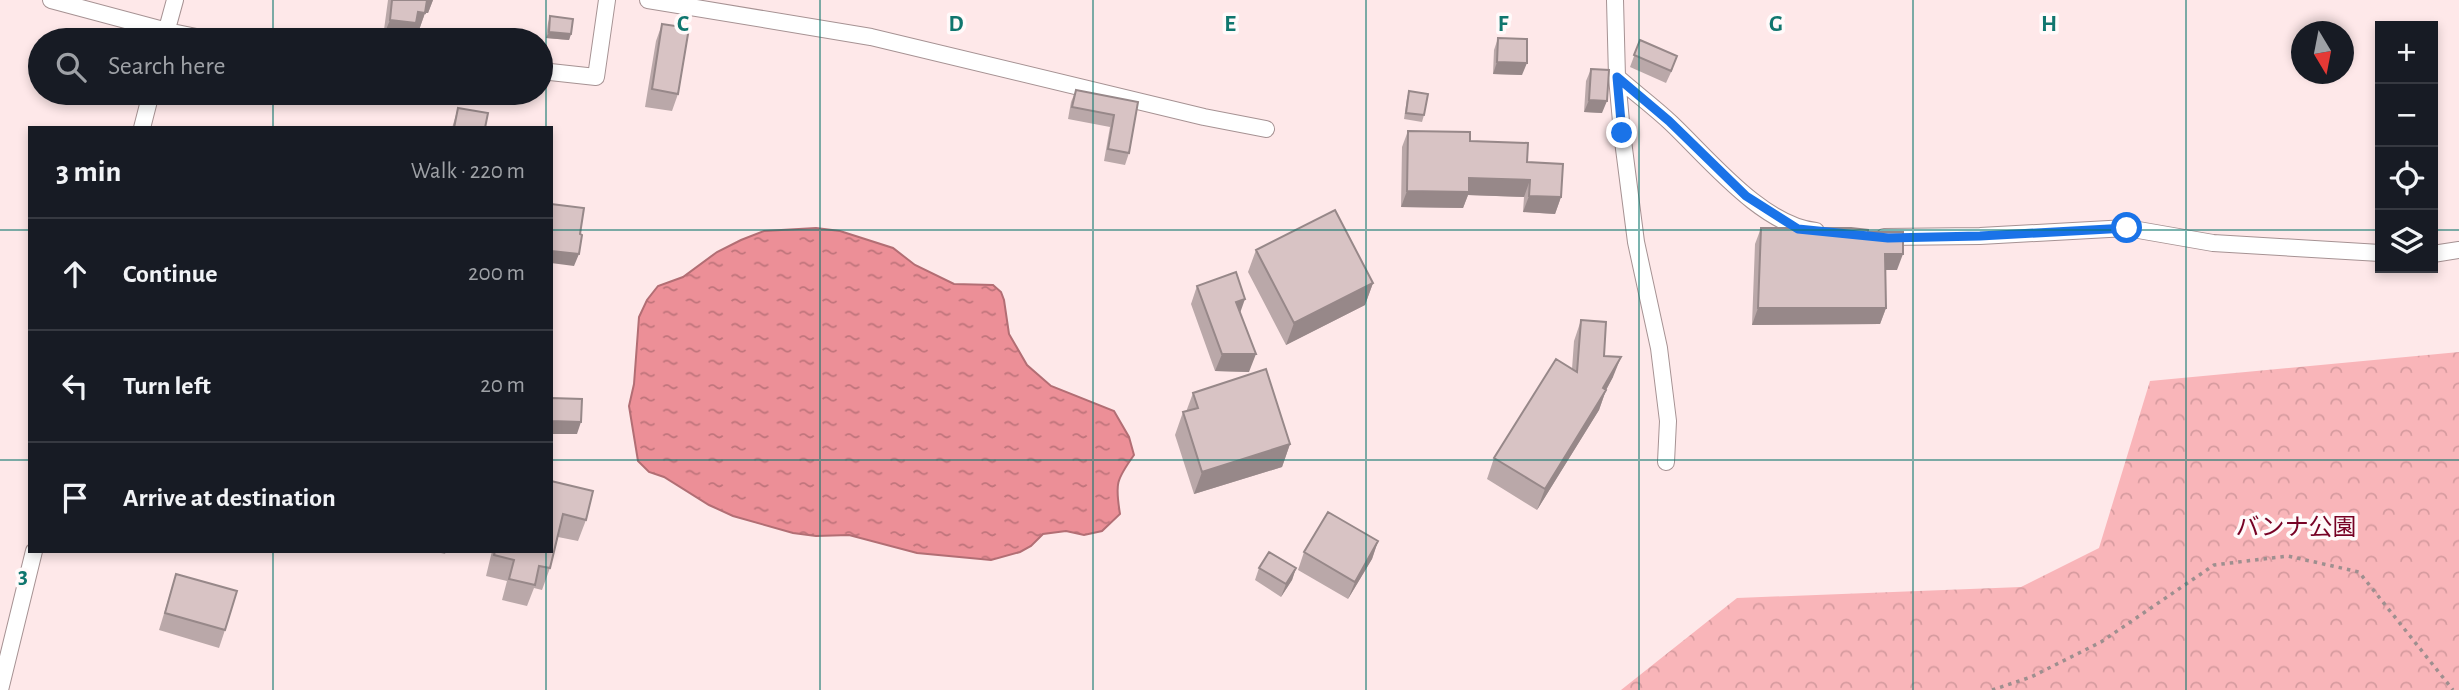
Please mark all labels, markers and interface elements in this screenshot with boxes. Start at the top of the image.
text: C [677,13,689,36]
text: D [948,13,964,36]
text: E [1224,13,1236,36]
text: F [1498,13,1509,36]
text: G [1769,13,1783,36]
text: H [2041,13,2057,36]
north arrow [2291,21,2354,84]
map controls [2375,21,2438,273]
button: + [2375,21,2438,84]
search box [28,28,553,105]
icon: search [52,48,90,86]
text: Search here [108,53,226,79]
button: − [2375,84,2438,147]
route end [1606,117,1637,148]
button: locate [2375,147,2438,210]
text: 3 min [56,157,121,187]
text: Walk · 220 m [411,160,525,183]
button: layers [2375,210,2438,273]
route start [2111,212,2142,243]
icon: ahead [56,255,94,293]
text: Continue [123,261,218,287]
text: 200 m [468,262,525,285]
icon: left [56,367,94,405]
text: Turn left [123,373,211,399]
text: 20 m [480,374,525,397]
icon: arrive [56,479,94,517]
text: Arrive at destination [123,485,336,511]
park label: バンナ公園 [2235,515,2357,540]
text: 3 [18,565,28,588]

